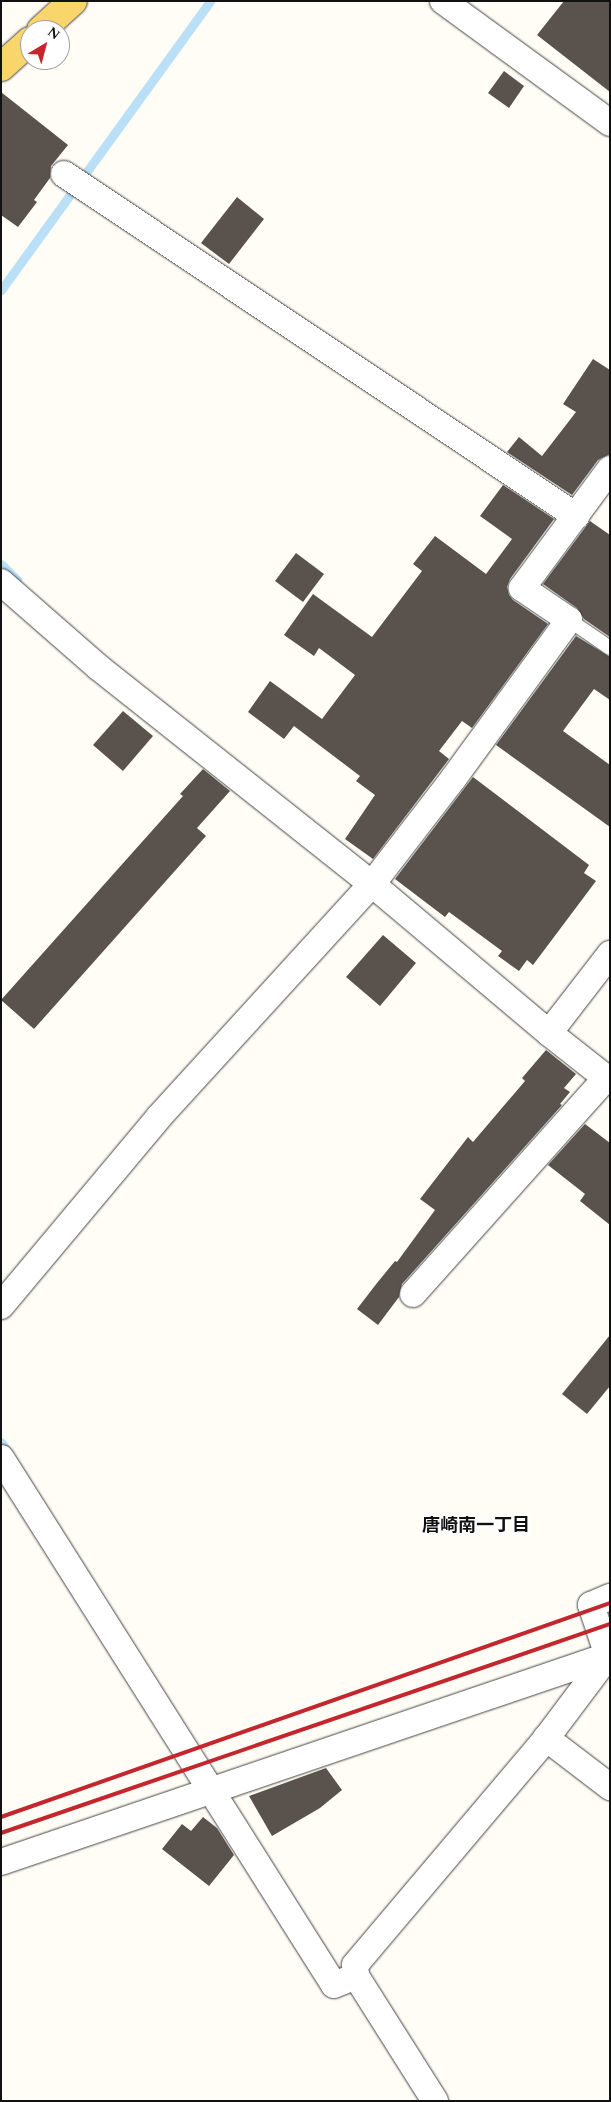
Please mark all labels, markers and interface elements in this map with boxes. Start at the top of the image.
north arrow [20,20,70,70]
text: N [43,22,65,45]
district label: 唐崎南一丁目 [422,1515,530,1537]

